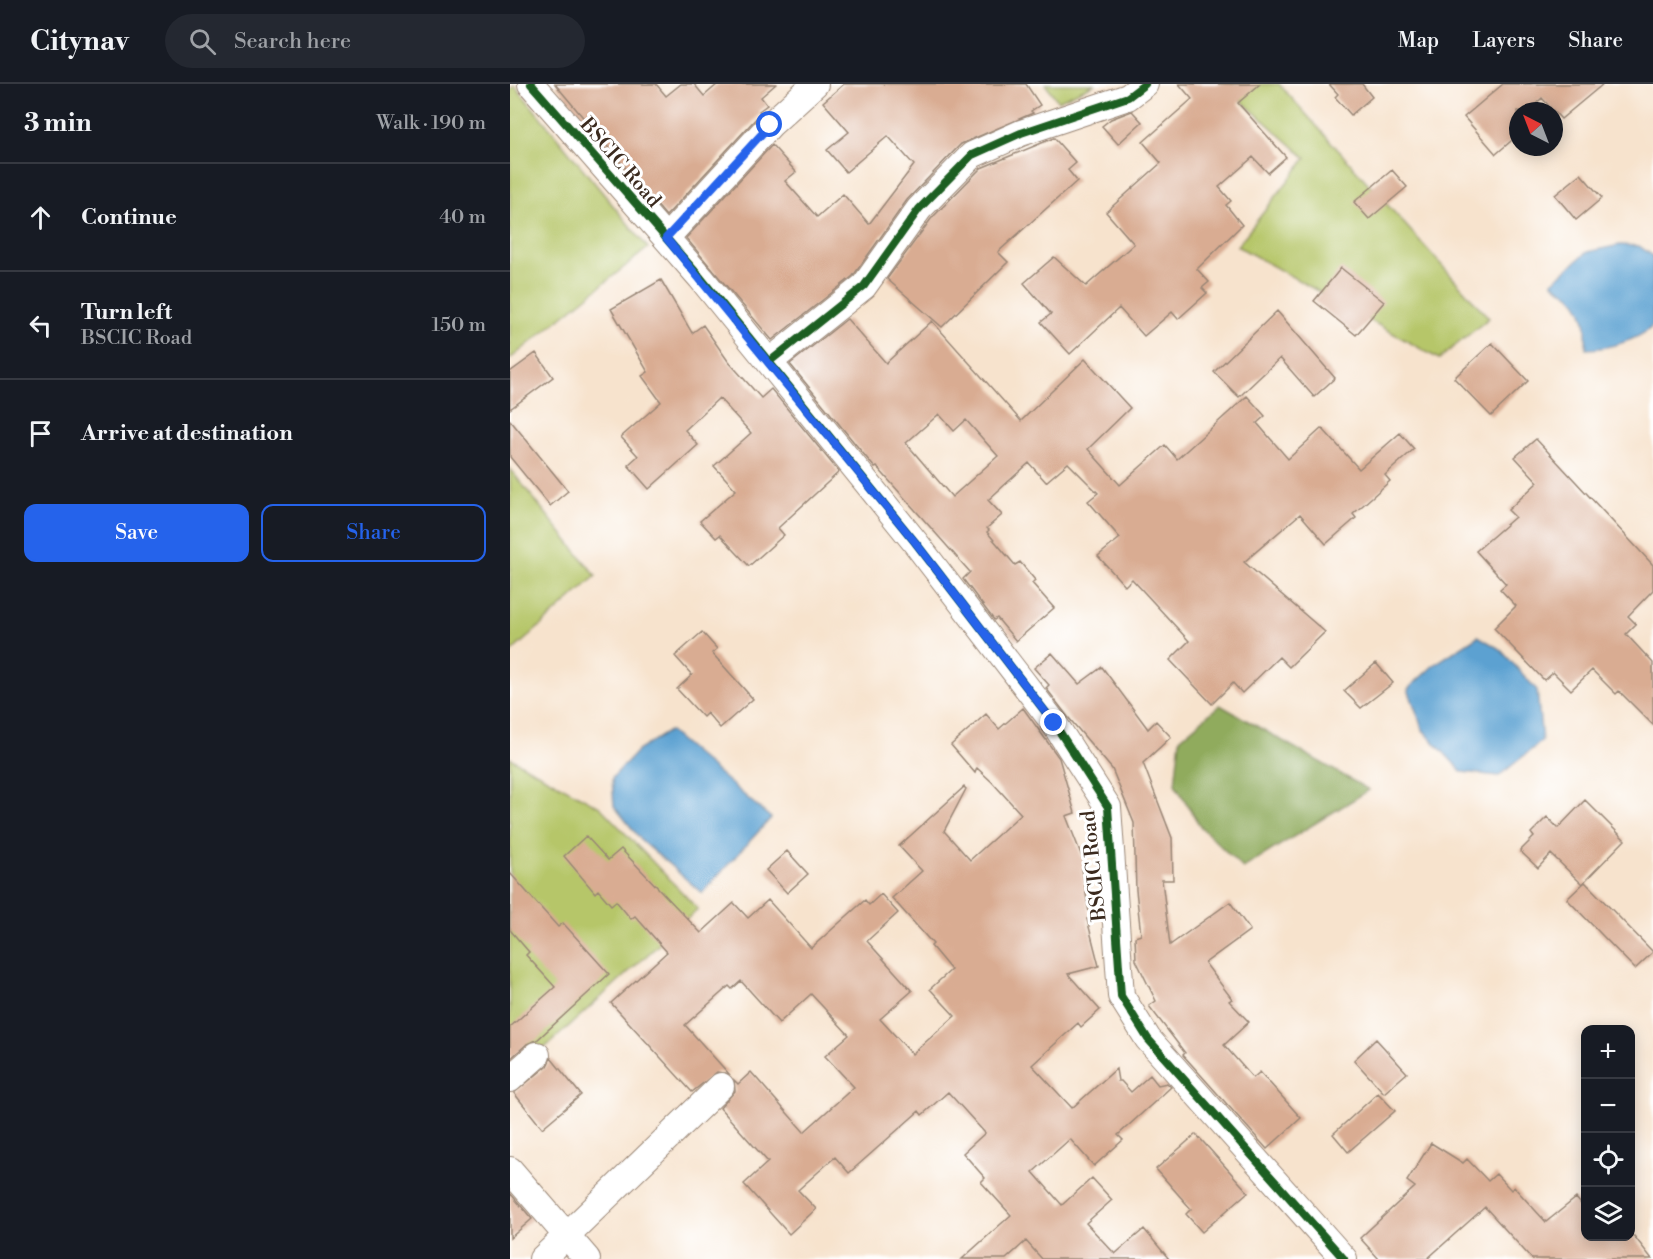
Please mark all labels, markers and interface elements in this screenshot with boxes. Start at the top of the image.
search box [165,14,585,68]
text: Citynav [30,24,129,59]
icon: search [186,25,219,58]
text: Search here [234,28,351,55]
text: Map [1398,28,1439,54]
text: Layers [1472,28,1535,54]
text: Share [1568,28,1623,54]
north arrow [1509,102,1563,156]
text: 3 min [24,107,92,139]
text: Walk · 190 m [376,111,486,136]
route start [756,111,782,137]
street label: BSCIC Road [573,112,666,214]
icon: ahead [24,201,57,234]
text: Continue [81,204,177,231]
text: 40 m [439,205,486,230]
text: Turn left [81,299,172,326]
icon: left [24,309,57,342]
text: 150 m [431,313,486,338]
text: BSCIC Road [81,326,192,351]
icon: arrive [24,417,57,450]
text: Arrive at destination [81,420,293,447]
button: Save [24,504,249,562]
button: Share [261,504,486,562]
route end [1040,709,1066,735]
street label: BSCIC Road [1076,809,1113,923]
map controls [1581,1025,1635,1241]
button: + [1581,1025,1635,1079]
button: − [1581,1079,1635,1133]
button: locate [1581,1133,1635,1187]
button: layers [1581,1187,1635,1241]

